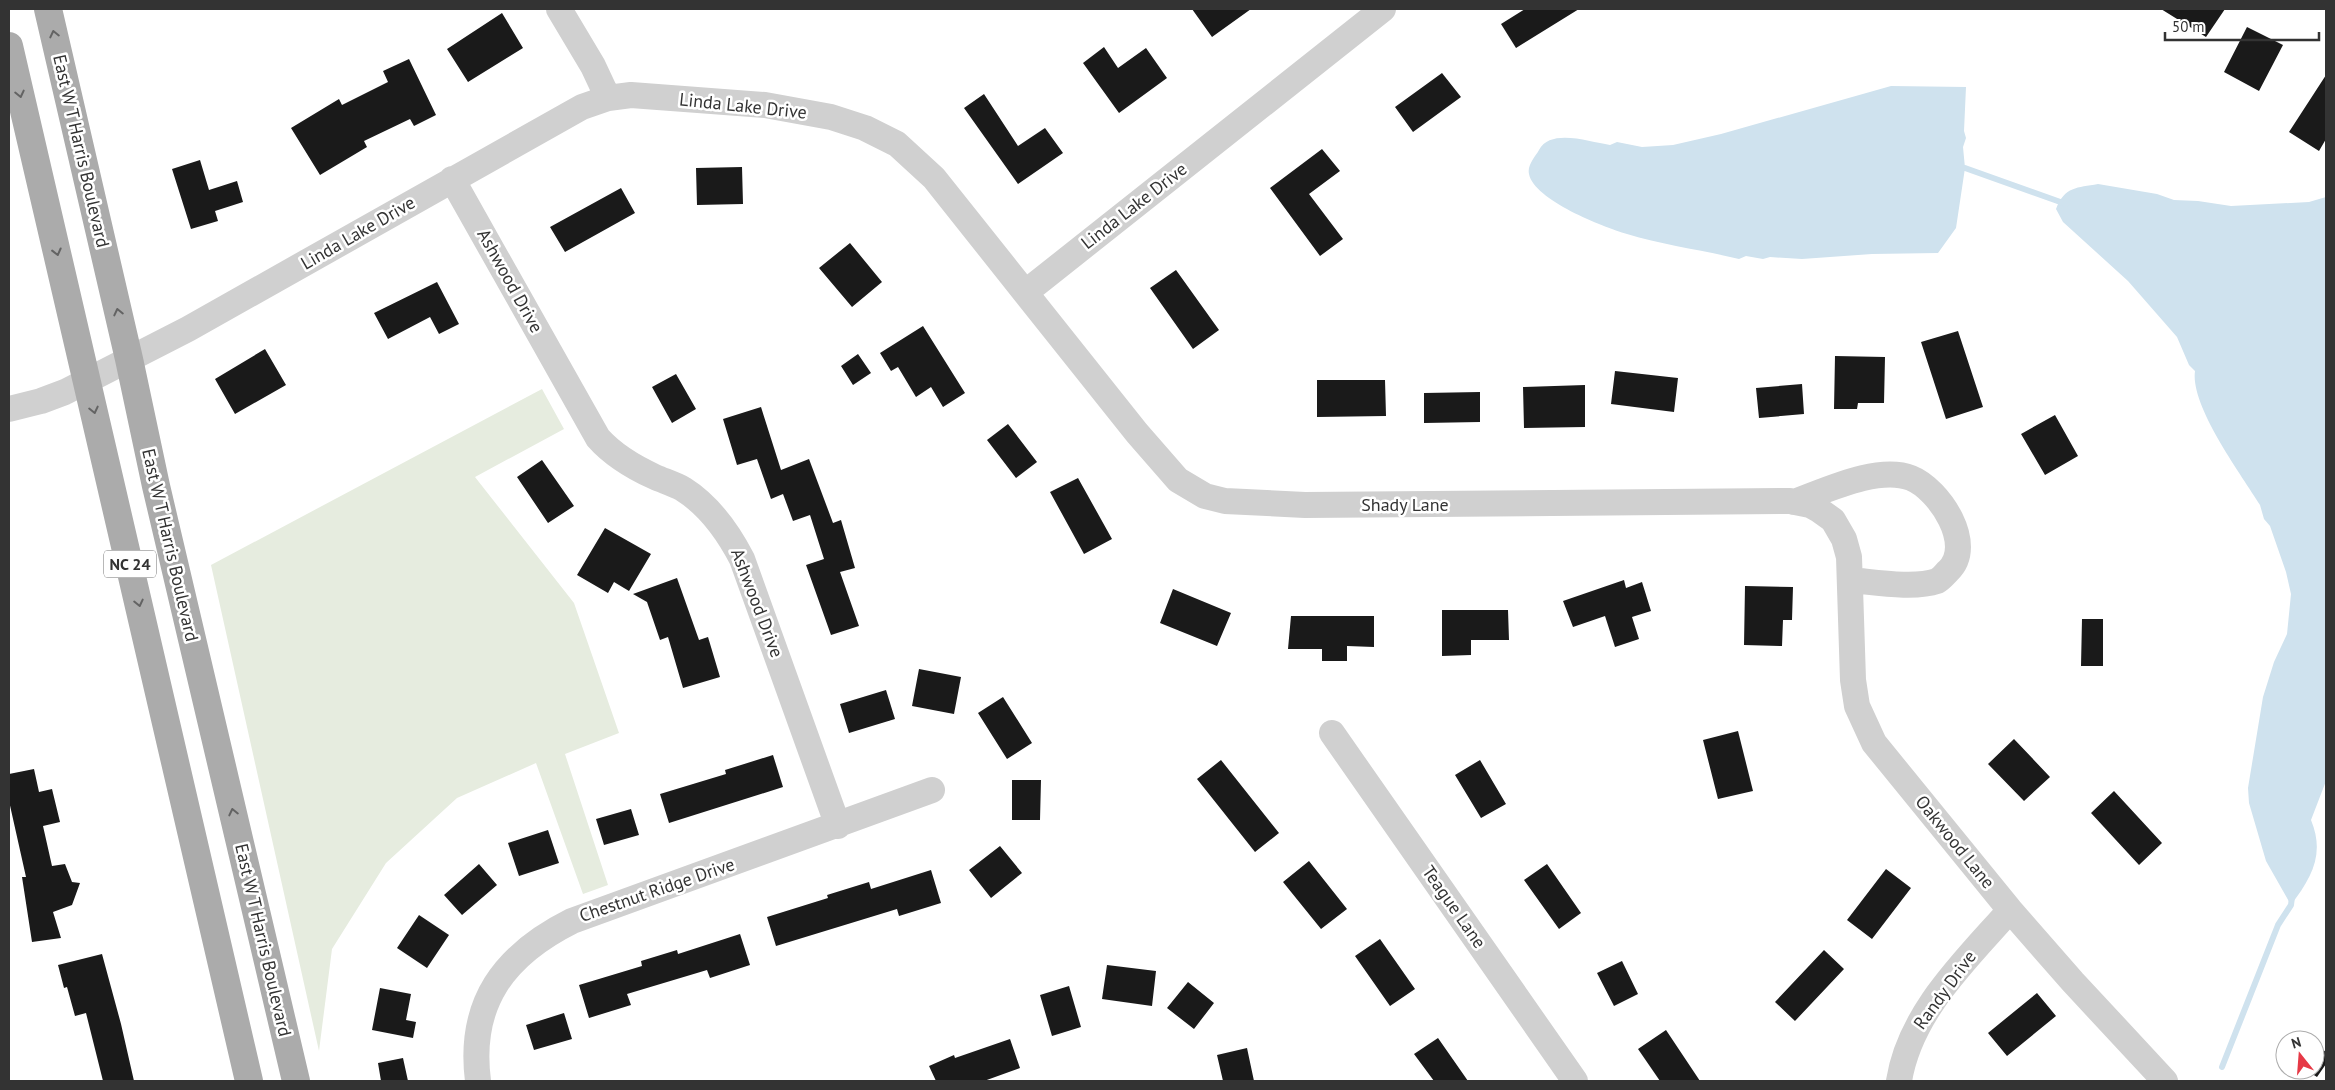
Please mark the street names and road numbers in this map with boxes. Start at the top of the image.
street label: East W T Harris Boulevard [48,52,115,250]
street label: Linda Lake Drive [678,87,808,124]
street label: Linda Lake Drive [1076,157,1191,254]
street label: Linda Lake Drive [297,191,419,275]
street label: Ashwood Drive [472,225,548,337]
street label: East W T Harris Boulevard [137,446,204,644]
street label: Shady Lane [1361,493,1449,516]
street label: Ashwood Drive [726,545,789,661]
road number: NC 24 [104,550,156,578]
street label: Oakwood Lane [1911,790,2000,893]
street label: East W T Harris Boulevard [230,841,297,1039]
street label: Chestnut Ridge Drive [576,852,737,927]
street label: Teague Lane [1417,861,1491,953]
street label: Randy Drive [1908,946,1981,1034]

